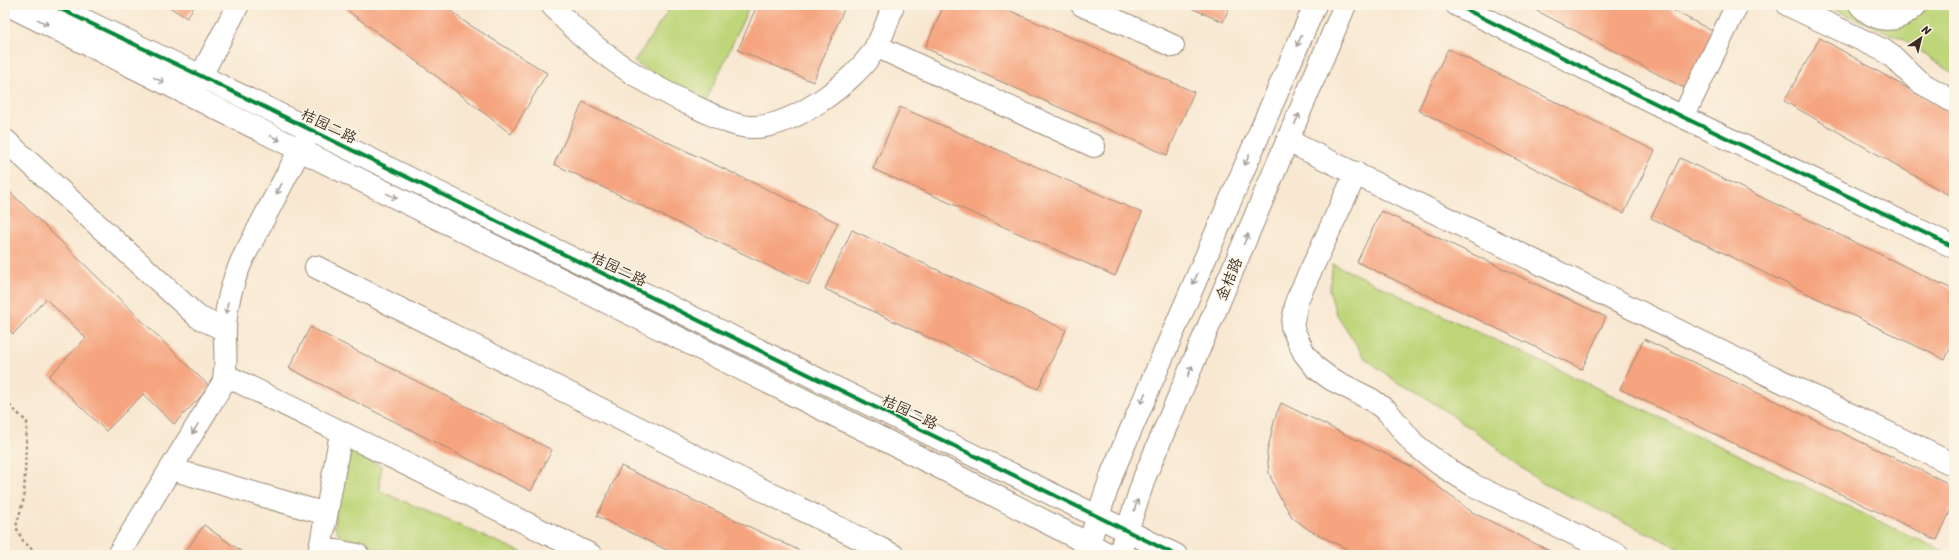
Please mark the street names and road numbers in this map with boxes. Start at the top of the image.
street label: 桔园二路 [296,101,362,151]
street label: 桔园二路 [586,244,652,294]
street label: 金桔路 [1208,253,1250,305]
street label: 桔园二路 [877,387,943,437]

